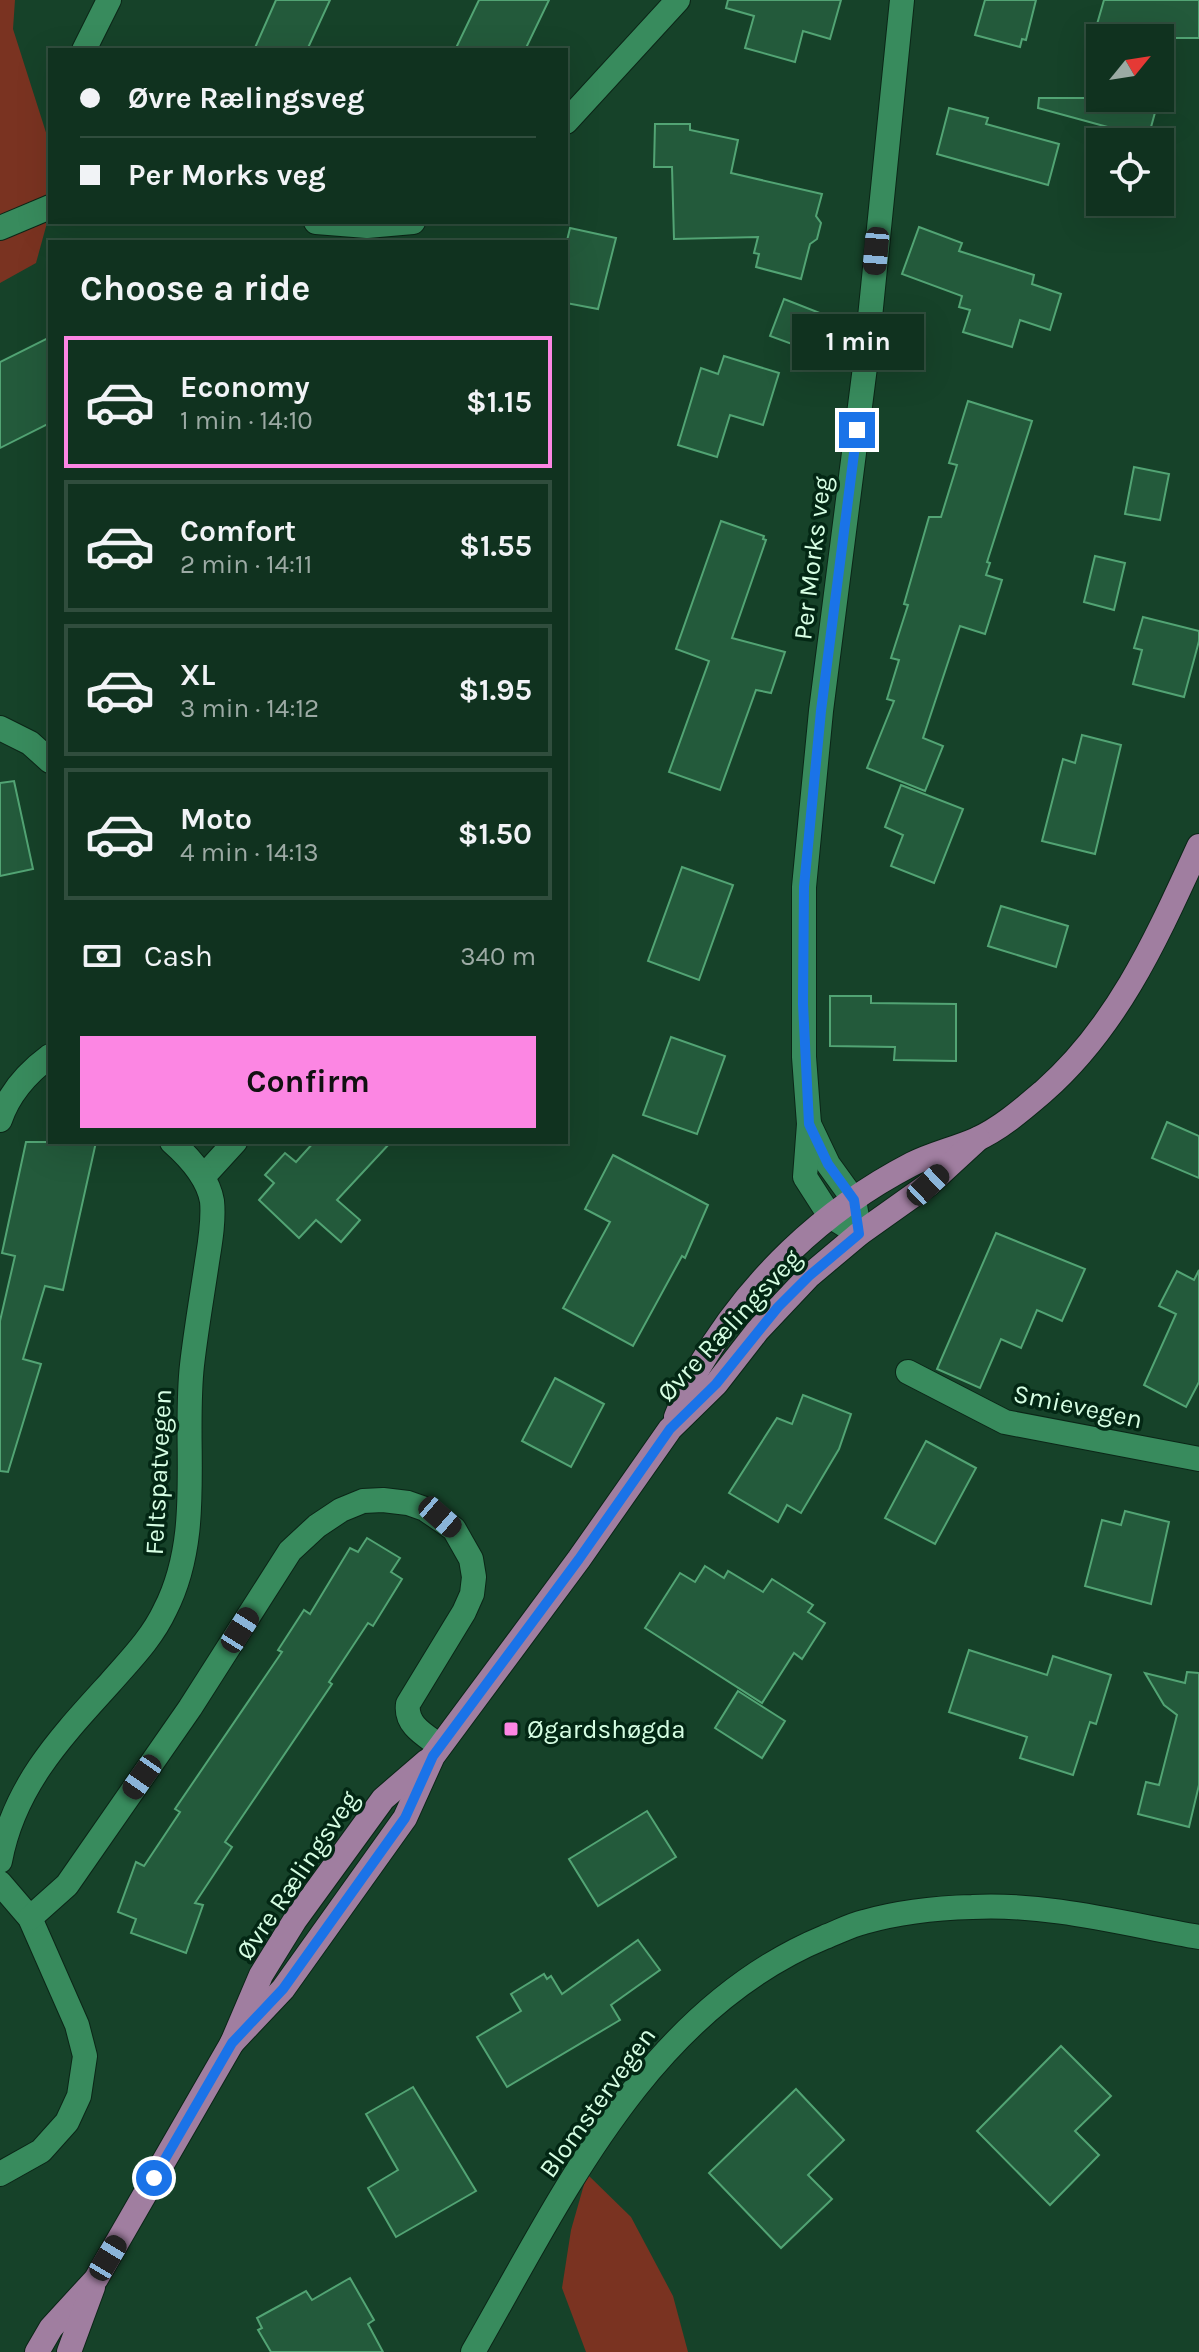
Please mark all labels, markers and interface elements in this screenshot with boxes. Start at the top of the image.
north arrow [1086,24,1174,112]
map controls [1086,24,1174,216]
text: Øvre Rælingsveg [128,80,364,116]
button: locate [1086,128,1174,216]
text: Per Morks veg [128,157,326,193]
car [862,226,890,276]
text: Choose a ride [80,267,310,309]
callout: 1 min [791,314,923,370]
text: 1 min [825,326,891,357]
icon: car [84,366,156,438]
text: Economy [180,369,310,405]
text: $1.15 [466,384,532,420]
text: 1 min · 14:10 [180,405,313,436]
route end [839,412,875,448]
street label: Per Morks veg [787,474,838,642]
icon: car [84,510,156,582]
text: Comfort [180,513,296,549]
text: $1.55 [459,528,532,564]
text: 2 min · 14:11 [180,549,312,580]
icon: car [84,654,156,726]
text: XL [180,657,215,693]
text: $1.95 [458,672,532,708]
text: 3 min · 14:12 [180,693,319,724]
icon: car [84,798,156,870]
text: Moto [180,801,252,837]
text: $1.50 [458,816,532,852]
text: 4 min · 14:13 [180,837,319,868]
icon: cash [80,934,124,978]
text: Cash [144,938,213,974]
text: 340 m [460,941,536,972]
button: Confirm [80,1036,536,1128]
car [902,1160,954,1210]
street label: Øvre Rælingsveg [651,1243,808,1408]
street label: Smievegen [1010,1378,1145,1435]
street label: Feltspatvegen [139,1388,178,1556]
car [414,1492,466,1542]
car [217,1603,263,1657]
place label: Øgardshøgda [527,1714,686,1745]
marker: Øgardshøgda [502,1720,520,1738]
car [118,1750,166,1804]
street label: Øvre Rælingsveg [230,1785,365,1966]
street label: Blomstervegen [532,2021,662,2184]
route start [136,2160,172,2196]
car [85,2231,131,2285]

